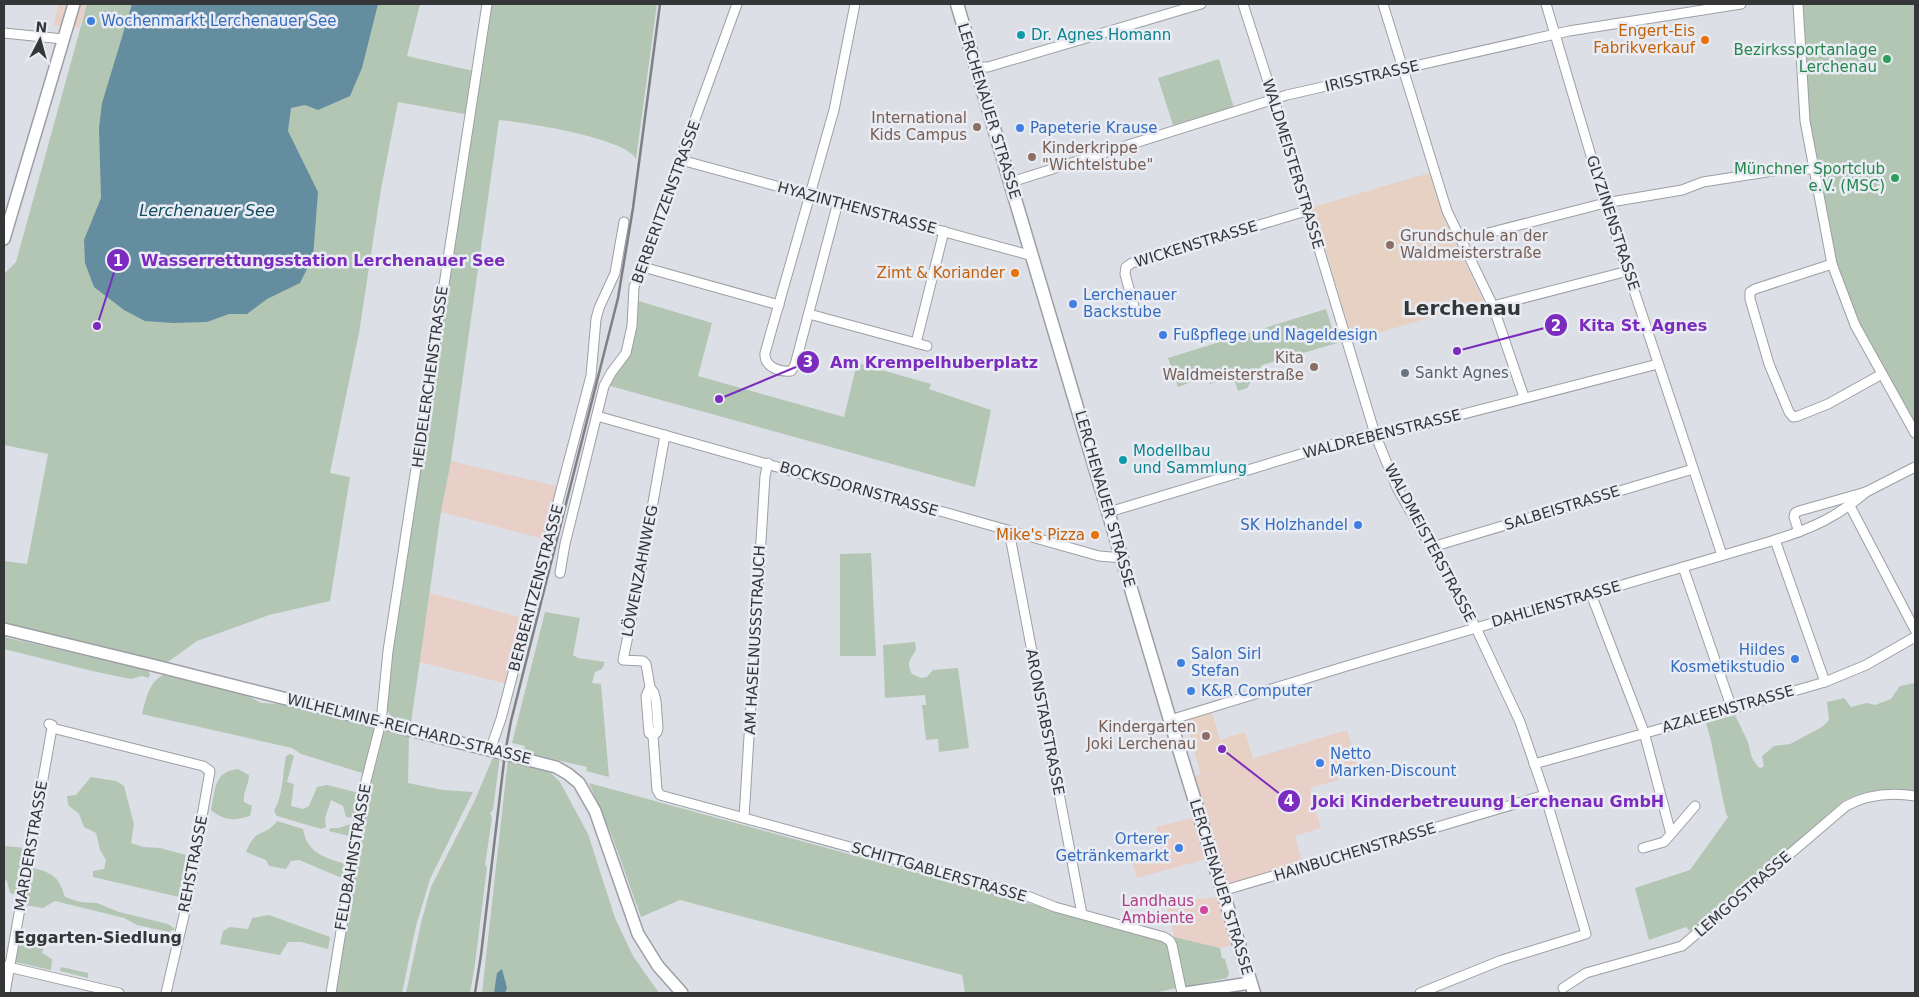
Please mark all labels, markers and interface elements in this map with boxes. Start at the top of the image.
place label: Wochenmarkt Lerchenauer See [101,12,336,30]
north arrow [15,15,65,65]
marker: Wochenmarkt Lerchenauer See [85,15,97,27]
text: N [35,19,48,36]
street label: LERCHENAUER STRASSE [954,21,1024,201]
place label: Engert-Eis Fabrikverkauf [1593,22,1696,57]
place label: Dr. Agnes Homann [1031,26,1171,44]
marker: Dr. Agnes Homann [1015,29,1027,41]
marker: Engert-Eis Fabrikverkauf [1699,34,1711,46]
place label: Bezirkssportanlage Lerchenau [1733,41,1877,76]
marker: Bezirkssportanlage Lerchenau [1881,53,1893,65]
street label: IRISSTRASSE [1323,56,1421,96]
street label: WALDMEISTERSTRASSE [1259,77,1327,251]
place label: International Kids Campus [870,109,967,144]
street label: BERBERITZENSTRASSE [628,118,704,286]
place label: Papeterie Krause [1030,119,1158,137]
marker: International Kids Campus [971,121,983,133]
marker: Papeterie Krause [1014,122,1026,134]
place label: Kinderkrippe "Wichtelstube" [1042,139,1153,174]
marker: Kinderkrippe "Wichtelstube" [1026,151,1038,163]
street label: GLYZINENSTRASSE [1583,153,1643,293]
place label: Münchner Sportclub e.V. (MSC) [1734,160,1885,195]
marker: Münchner Sportclub e.V. (MSC) [1889,172,1901,184]
street label: HYAZINTHENSTRASSE [776,178,938,238]
water label: Lerchenauer See [139,201,275,220]
street label: WICKENSTRASSE [1132,217,1260,271]
place label: Grundschule an der Waldmeisterstraße [1400,227,1549,262]
marker: Grundschule an der Waldmeisterstraße [1384,239,1396,251]
callout: Wasserrettungsstation Lerchenauer See [105,245,515,276]
text: Wasserrettungsstation Lerchenauer See [141,251,505,270]
text: 1 [113,252,123,270]
place label: Zimt & Koriander [877,264,1006,282]
marker: Zimt & Koriander [1009,267,1021,279]
street label: HEIDELERCHENSTRASSE [408,285,452,469]
place label: Lerchenauer Backstube [1083,286,1178,321]
district label: Lerchenau [1403,296,1521,320]
marker: Lerchenauer Backstube [1067,298,1079,310]
callout: Kita St. Agnes [1543,310,1717,341]
text: Kita St. Agnes [1579,316,1707,335]
text: 2 [1551,317,1561,335]
place label: Fußpflege und Nageldesign [1173,326,1378,344]
marker: Fußpflege und Nageldesign [1157,329,1169,341]
callout: Am Krempelhuberplatz [795,347,1048,378]
place label: Kita Waldmeisterstraße [1162,349,1304,384]
text: 3 [803,353,813,371]
text: Am Krempelhuberplatz [830,353,1038,372]
marker: Kita Waldmeisterstraße [1308,361,1320,373]
place label: Sankt Agnes [1415,364,1509,382]
marker: Sankt Agnes [1399,367,1411,379]
street label: WALDREBENSTRASSE [1301,406,1463,462]
street label: LERCHENAUER STRASSE [1071,408,1139,590]
place label: Modellbau und Sammlung [1133,442,1247,477]
marker: Modellbau und Sammlung [1117,454,1129,466]
street label: BOCKSDORNSTRASSE [778,458,940,520]
street label: WALDMEISTERSTRASSE [1381,461,1479,625]
street label: SALBEISTRASSE [1502,482,1622,534]
street label: BERBERITZENSTRASSE [505,502,567,674]
street label: LÖWENZAHNWEG [617,503,662,639]
place label: SK Holzhandel [1240,516,1348,534]
marker: SK Holzhandel [1352,519,1364,531]
place label: Mike's Pizza [996,526,1085,544]
marker: Mike's Pizza [1089,529,1101,541]
street label: AM HASELNUSSSTRAUCH [741,545,769,735]
street label: DAHLIENSTRASSE [1489,577,1623,631]
place label: Hildes Kosmetikstudio [1670,641,1785,676]
place label: Salon Sirl Stefan [1191,645,1261,680]
street label: ARONSTABSTRASSE [1022,647,1068,797]
marker: Hildes Kosmetikstudio [1789,653,1801,665]
marker: Salon Sirl Stefan [1175,657,1187,669]
place label: K&R Computer [1201,682,1313,700]
street label: AZALEENSTRASSE [1660,682,1796,736]
marker: K&R Computer [1185,685,1197,697]
street label: WILHELMINE-REICHARD-STRASSE [285,690,533,768]
place label: Kindergarten Joki Lerchenau [1085,718,1196,753]
marker: Kindergarten Joki Lerchenau [1200,730,1212,742]
place label: Netto Marken-Discount [1330,745,1457,780]
marker: Netto Marken-Discount [1314,757,1326,769]
street label: MARDERSTRASSE [11,779,51,913]
street label: FELDBAHNSTRASSE [331,782,375,932]
callout: Joki Kinderbetreuung Lerchenau GmbH [1276,785,1674,816]
text: 4 [1284,792,1294,810]
text: Joki Kinderbetreuung Lerchenau GmbH [1311,792,1664,811]
street label: LERCHENAUER STRASSE [1186,797,1256,977]
street label: REHSTRASSE [175,814,211,914]
street label: HAINBUCHENSTRASSE [1272,819,1438,885]
place label: Orterer Getränkemarkt [1055,830,1170,865]
street label: SCHITTGABLERSTRASSE [849,838,1029,906]
marker: Orterer Getränkemarkt [1173,842,1185,854]
street label: LEMGOSTRASSE [1691,847,1795,941]
place label: Landhaus Ambiente [1121,892,1194,927]
marker: Landhaus Ambiente [1198,904,1210,916]
district label: Eggarten-Siedlung [14,928,182,947]

